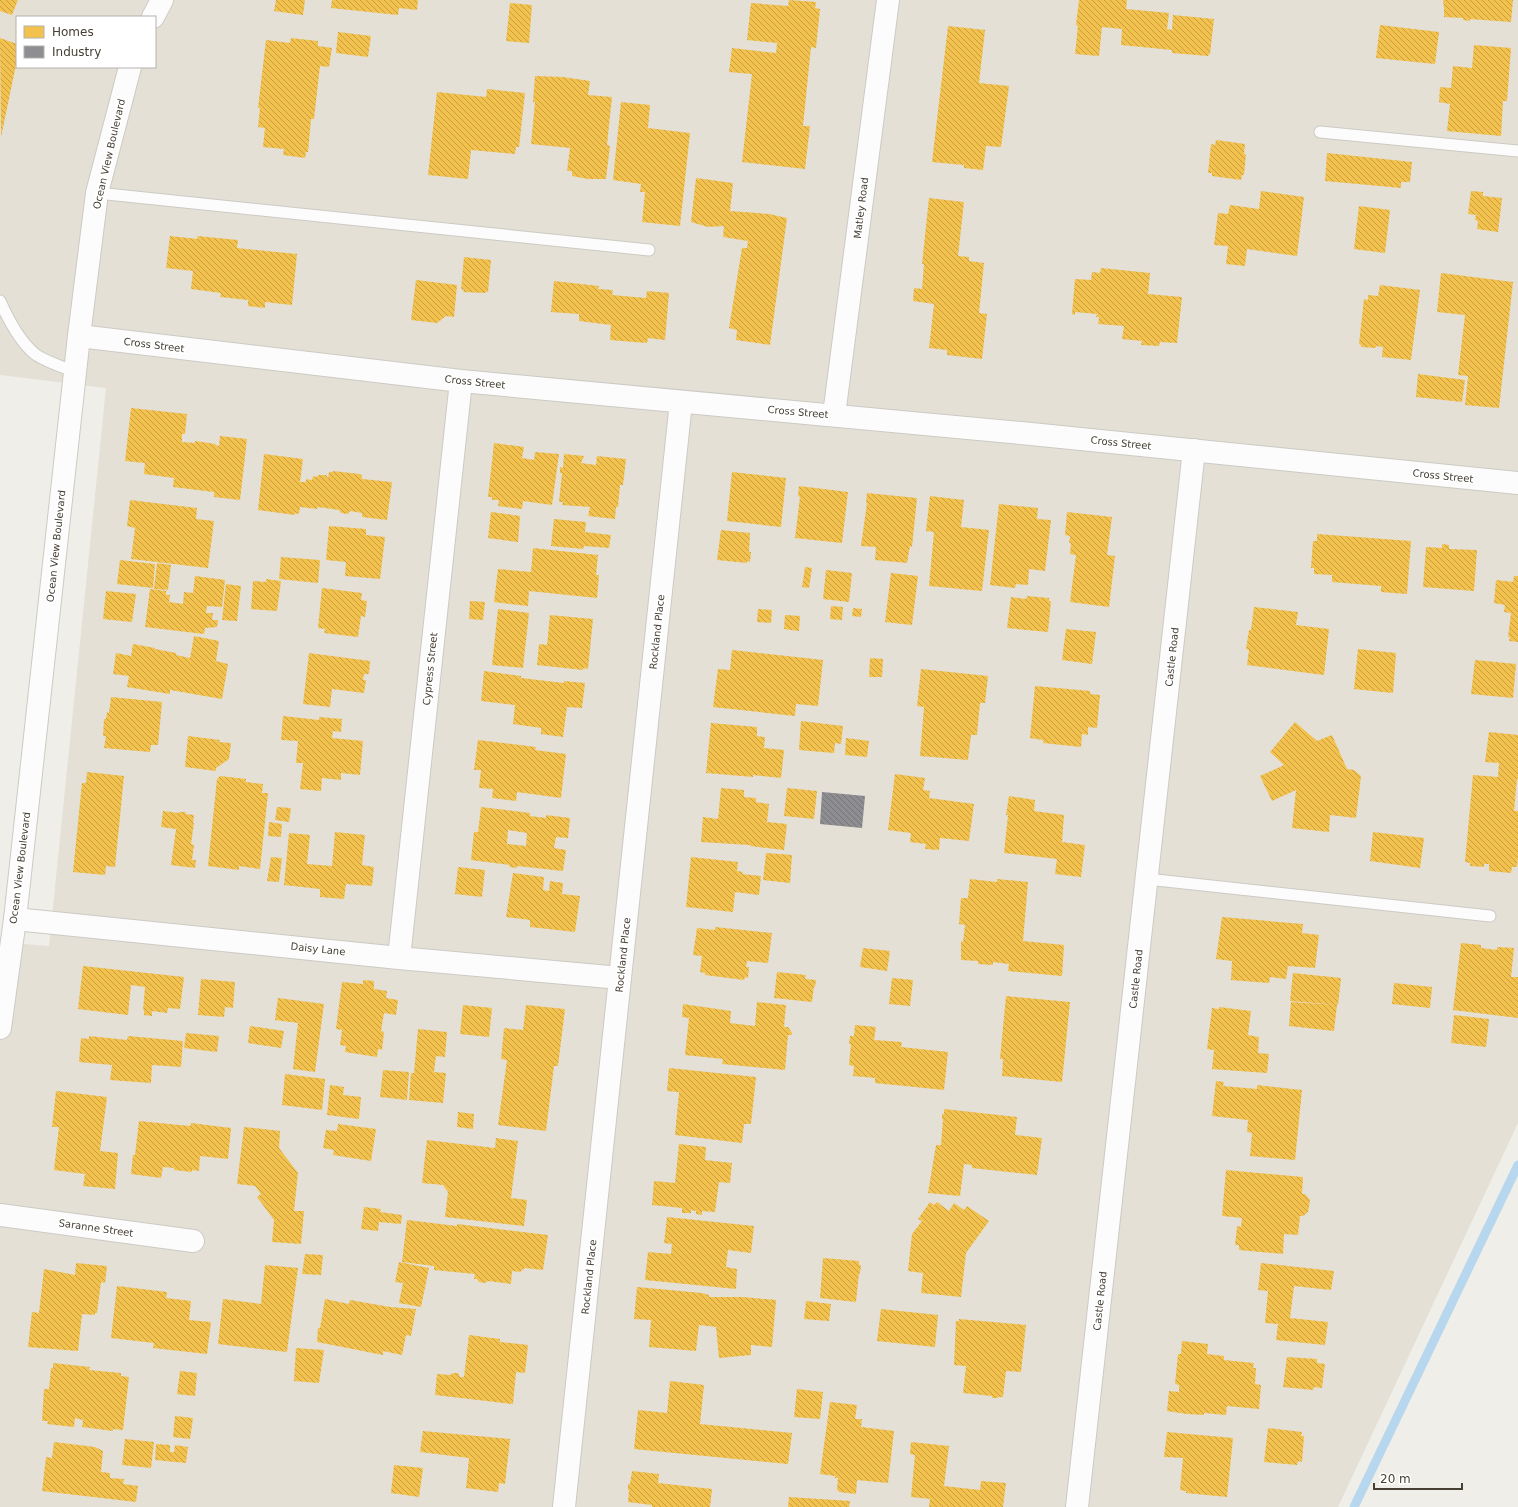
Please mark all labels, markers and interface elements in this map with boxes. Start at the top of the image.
legend [16,16,156,68]
text: Homes [52,25,94,39]
text: Industry [52,45,101,59]
street label: Ocean View Boulevard [91,98,127,210]
street label: Matley Road [852,177,870,239]
street label: Cross Street [123,336,185,354]
street label: Cross Street [444,373,506,391]
street label: Cross Street [767,404,829,420]
street label: Cross Street [1090,434,1152,452]
street label: Cross Street [1412,467,1474,485]
street label: Ocean View Boulevard [45,489,67,603]
street label: Rockland Place [648,594,666,670]
street label: Castle Road [1163,627,1181,687]
street label: Cypress Street [421,632,439,706]
street label: Ocean View Boulevard [8,811,32,925]
street label: Rockland Place [614,917,632,993]
street label: Daisy Lane [290,941,346,957]
street label: Castle Road [1127,949,1145,1009]
street label: Saranne Street [58,1217,134,1239]
street label: Rockland Place [580,1239,598,1315]
street label: Castle Road [1091,1271,1109,1331]
scale bar [1374,1465,1462,1491]
text: 20 m [1380,1472,1411,1486]

